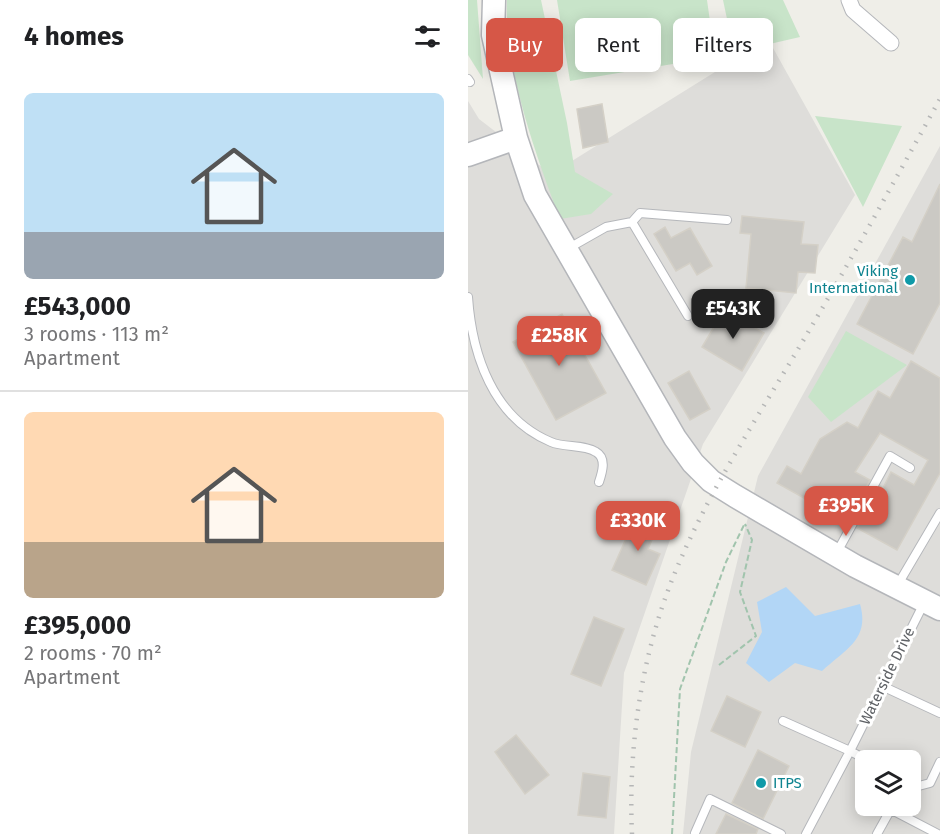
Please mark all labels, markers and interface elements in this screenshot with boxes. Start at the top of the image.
chip: Buy [486,18,563,72]
chip: Rent [575,18,661,72]
chip: Filters [673,18,773,72]
icon: filters [411,20,444,53]
text: 4 homes [24,21,124,52]
icon: home [180,132,288,240]
place label: Viking International [809,262,899,297]
marker: Viking International [903,273,917,287]
pin: £543K [691,289,775,340]
text: £543,000 [24,291,131,322]
text: £543K [705,296,761,320]
pin: £258K [517,316,601,367]
text: 3 rooms · 113 m² [24,322,169,346]
text: £258K [531,323,587,347]
text: Apartment [24,346,120,370]
icon: home [180,451,288,559]
pin: £395K [804,486,888,537]
text: £395K [818,493,874,517]
pin: £330K [596,501,680,552]
text: £330K [610,508,666,532]
text: £395,000 [24,610,131,641]
street label: Waterside Drive [856,624,918,728]
text: 2 rooms · 70 m² [24,641,162,665]
text: Apartment [24,665,120,689]
map controls [855,750,921,816]
button: layers [855,750,921,816]
place label: ITPS [773,774,802,792]
marker: ITPS [754,776,768,790]

